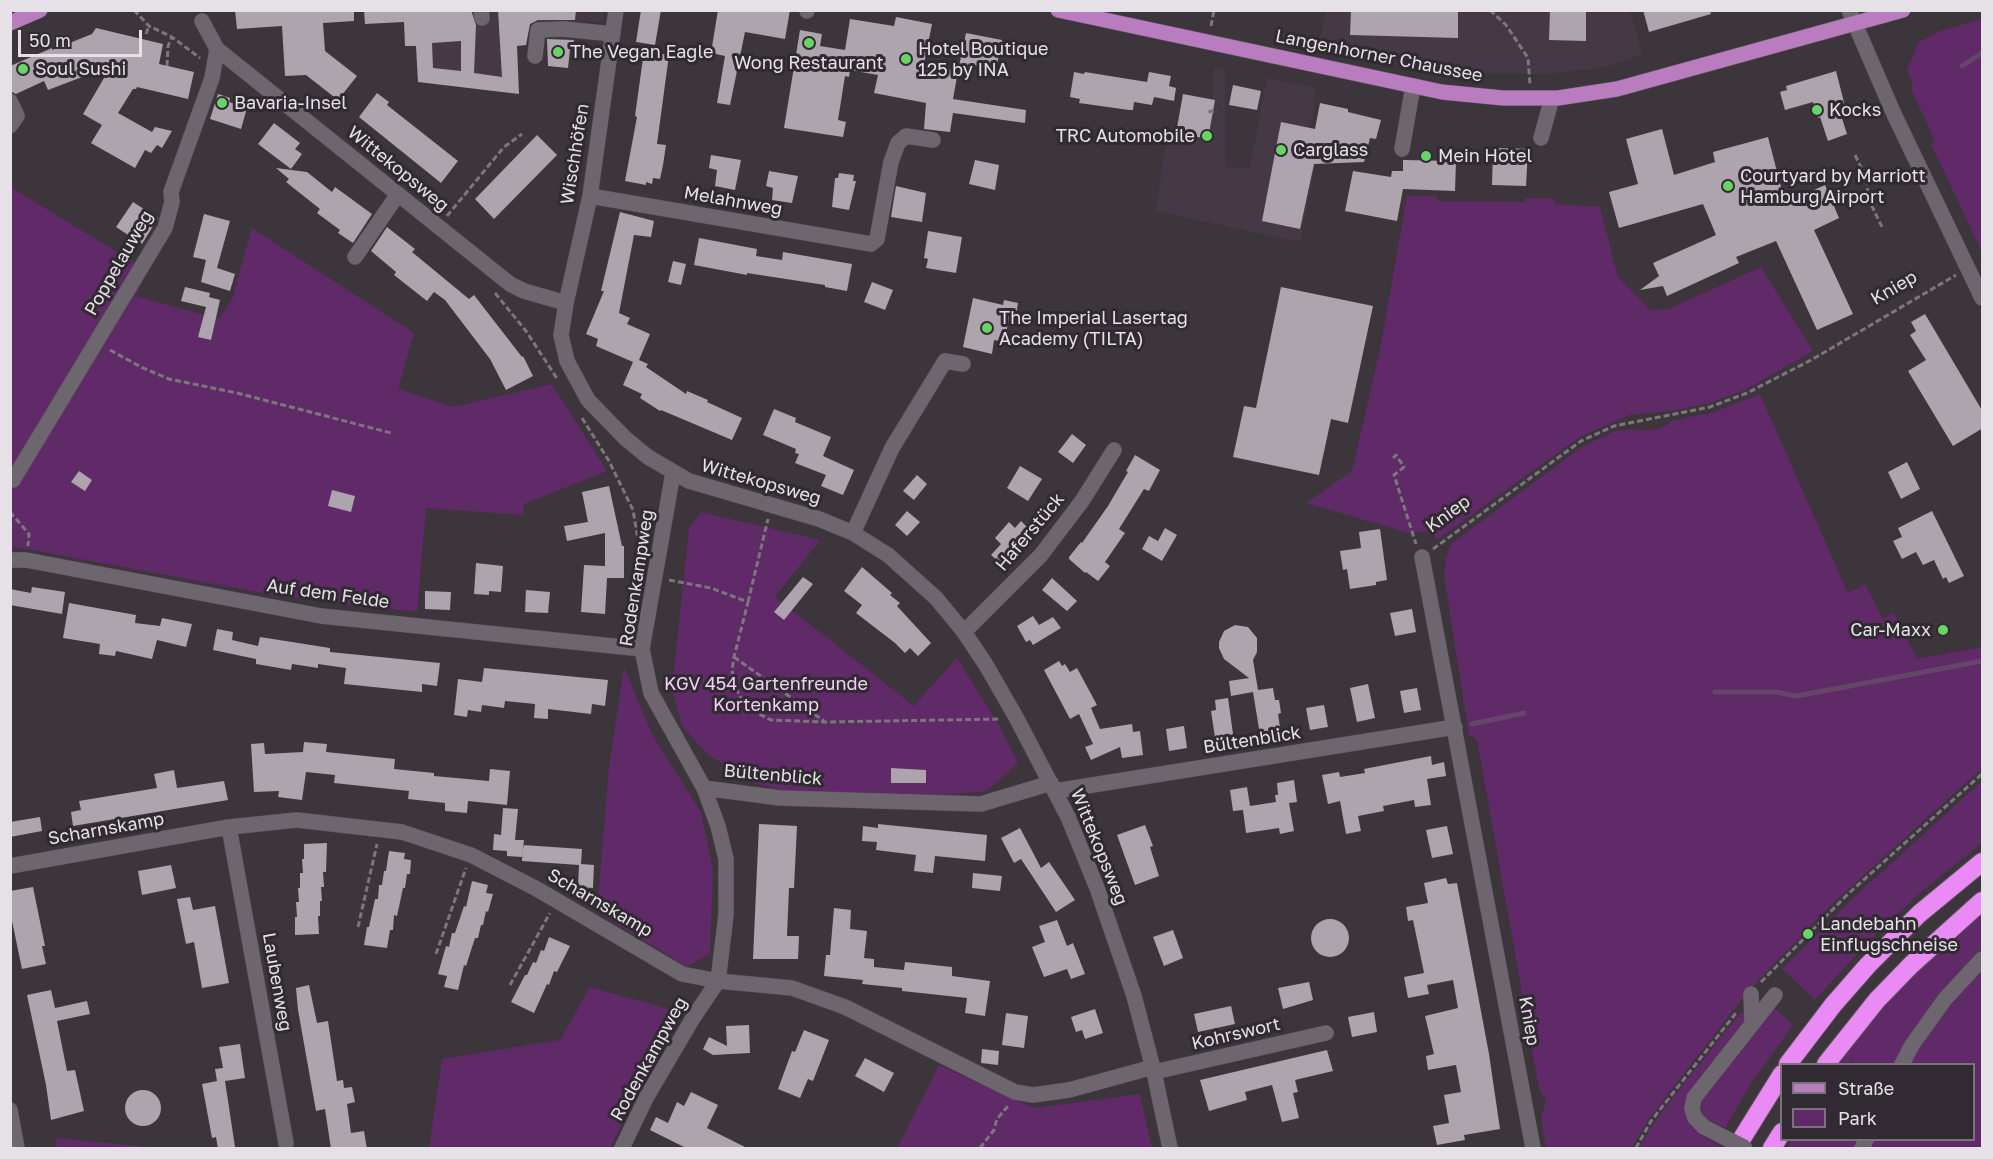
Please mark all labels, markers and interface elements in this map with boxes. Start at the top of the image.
scale bar [21,18,146,56]
street label: Langenhorner Chaussee [1274,25,1484,87]
text: 50 m [29,29,71,51]
marker: Wong Restaurant [802,36,816,50]
place label: Hotel Boutique 125 by INA [918,38,1049,80]
place label: The Vegan Eagle [570,41,713,63]
marker: The Vegan Eagle [551,45,565,59]
place label: Wong Restaurant [734,52,884,74]
marker: Hotel Boutique 125 by INA [899,52,913,66]
place label: Soul Sushi [35,58,126,80]
marker: Soul Sushi [16,62,30,76]
place label: Bavaria-Insel [234,92,347,114]
marker: Bavaria-Insel [215,96,229,110]
place label: Kocks [1829,99,1881,121]
street label: Wischhöfen [556,102,594,206]
marker: Kocks [1810,103,1824,117]
street label: Wittekopsweg [343,122,453,216]
place label: TRC Automobile [1056,125,1195,147]
marker: TRC Automobile [1200,129,1214,143]
place label: Carglass [1293,139,1368,161]
marker: Carglass [1274,143,1288,157]
place label: Mein Hotel [1438,145,1532,167]
marker: Mein Hotel [1419,149,1433,163]
place label: Courtyard by Marriott Hamburg Airport [1740,165,1926,207]
marker: Courtyard by Marriott Hamburg Airport [1721,179,1735,193]
street label: Melahnweg [682,182,784,220]
street label: Poppelauweg [80,207,158,319]
street label: Kniep [1867,266,1921,310]
place label: The Imperial Lasertag Academy (TILTA) [999,307,1188,350]
marker: The Imperial Lasertag Academy (TILTA) [980,321,994,335]
street label: Wittekopsweg [698,455,824,509]
street label: Haferstück [991,489,1069,575]
street label: Kniep [1421,491,1475,537]
street label: Rodenkampweg [616,508,658,648]
street label: Auf dem Felde [265,575,391,613]
place label: Car-Maxx [1850,619,1931,641]
marker: Car-Maxx [1936,623,1950,637]
park label: KGV 454 Gartenfreunde Kortenkamp [664,673,868,716]
street label: Bültenblick [1202,722,1302,758]
street label: Bültenblick [723,760,823,790]
street label: Wittekopsweg [1066,786,1132,908]
street label: Scharnskamp [46,808,166,850]
street label: Scharnskamp [544,864,656,942]
place label: Landebahn Einflugschneise [1820,913,1958,956]
marker: Landebahn Einflugschneise [1801,927,1815,941]
street label: Laubenweg [258,931,296,1033]
street label: Rodenkampweg [606,993,692,1125]
street label: Kniep [1514,995,1544,1047]
street label: Kohrswort [1190,1013,1282,1055]
legend [1780,1063,1975,1141]
text: Straße [1838,1077,1894,1099]
text: Park [1838,1107,1877,1129]

